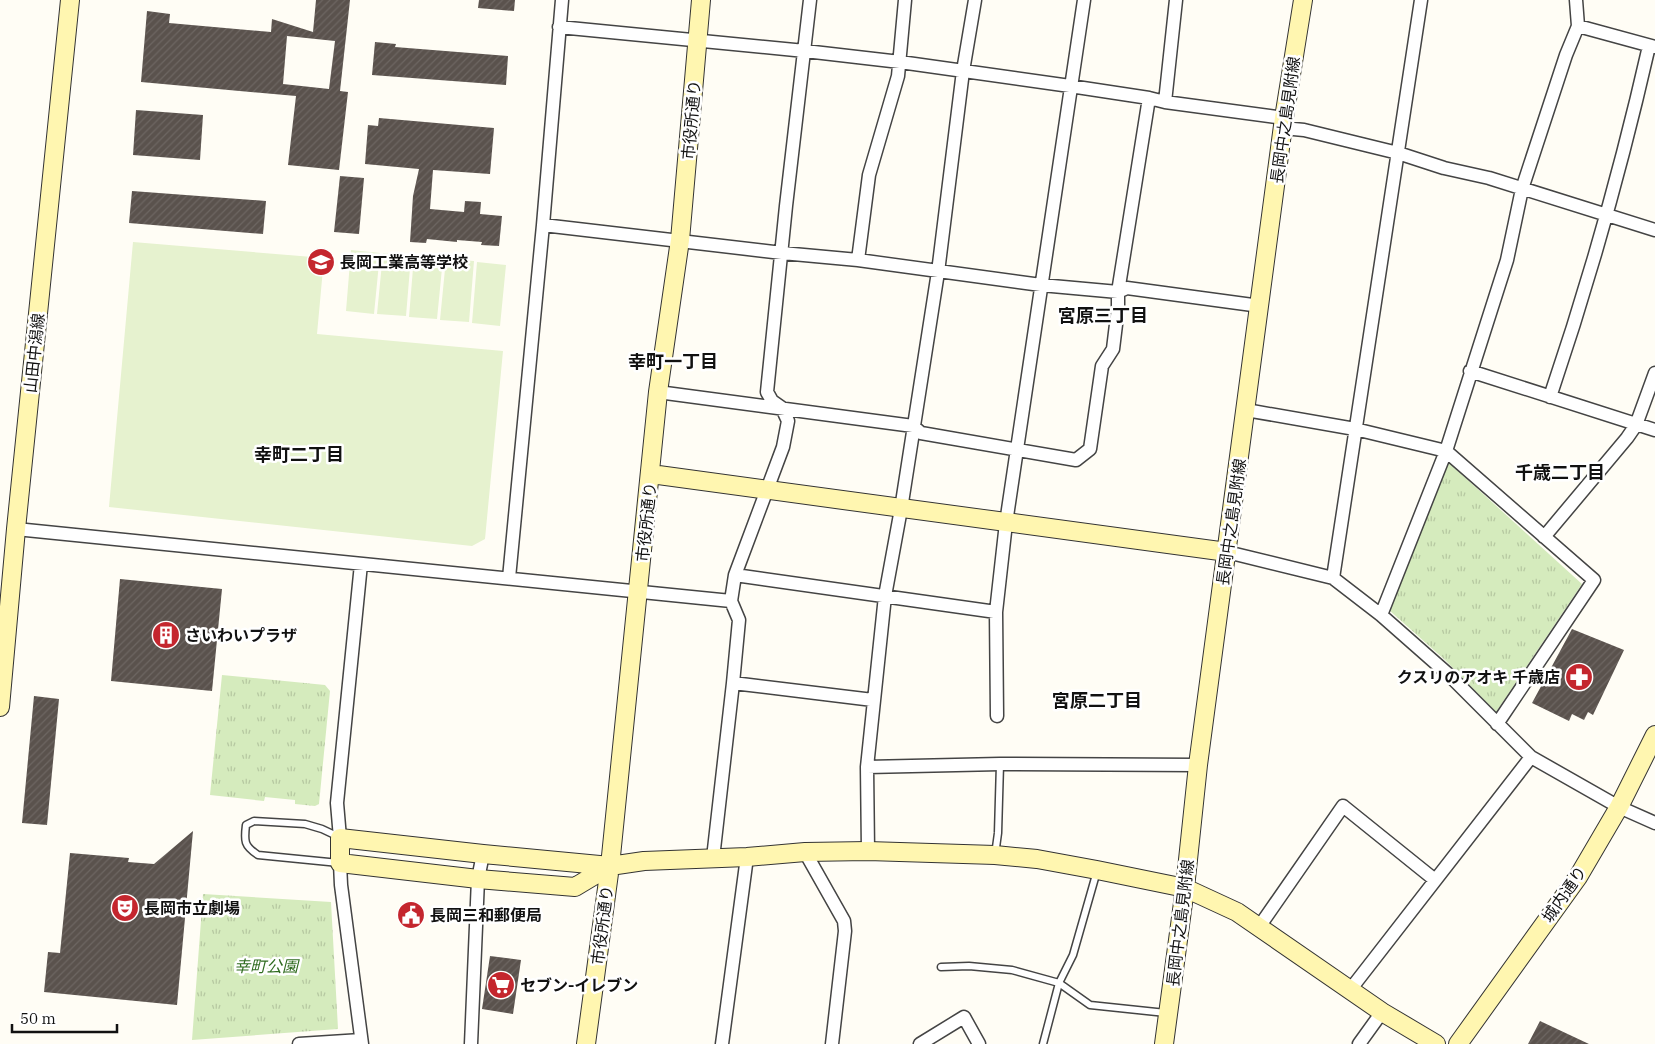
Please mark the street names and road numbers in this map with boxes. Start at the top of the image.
street label: 長岡中之島見附線 [1266,55,1304,185]
street label: 市役所通り [678,79,704,161]
street label: 山田中潟線 [20,312,48,394]
street label: 長岡中之島見附線 [1212,457,1250,587]
street label: 市役所通り [632,481,660,563]
street label: 長岡中之島見附線 [1162,858,1198,988]
street label: 城内通り [1537,862,1591,926]
street label: 市役所通り [587,884,617,966]

